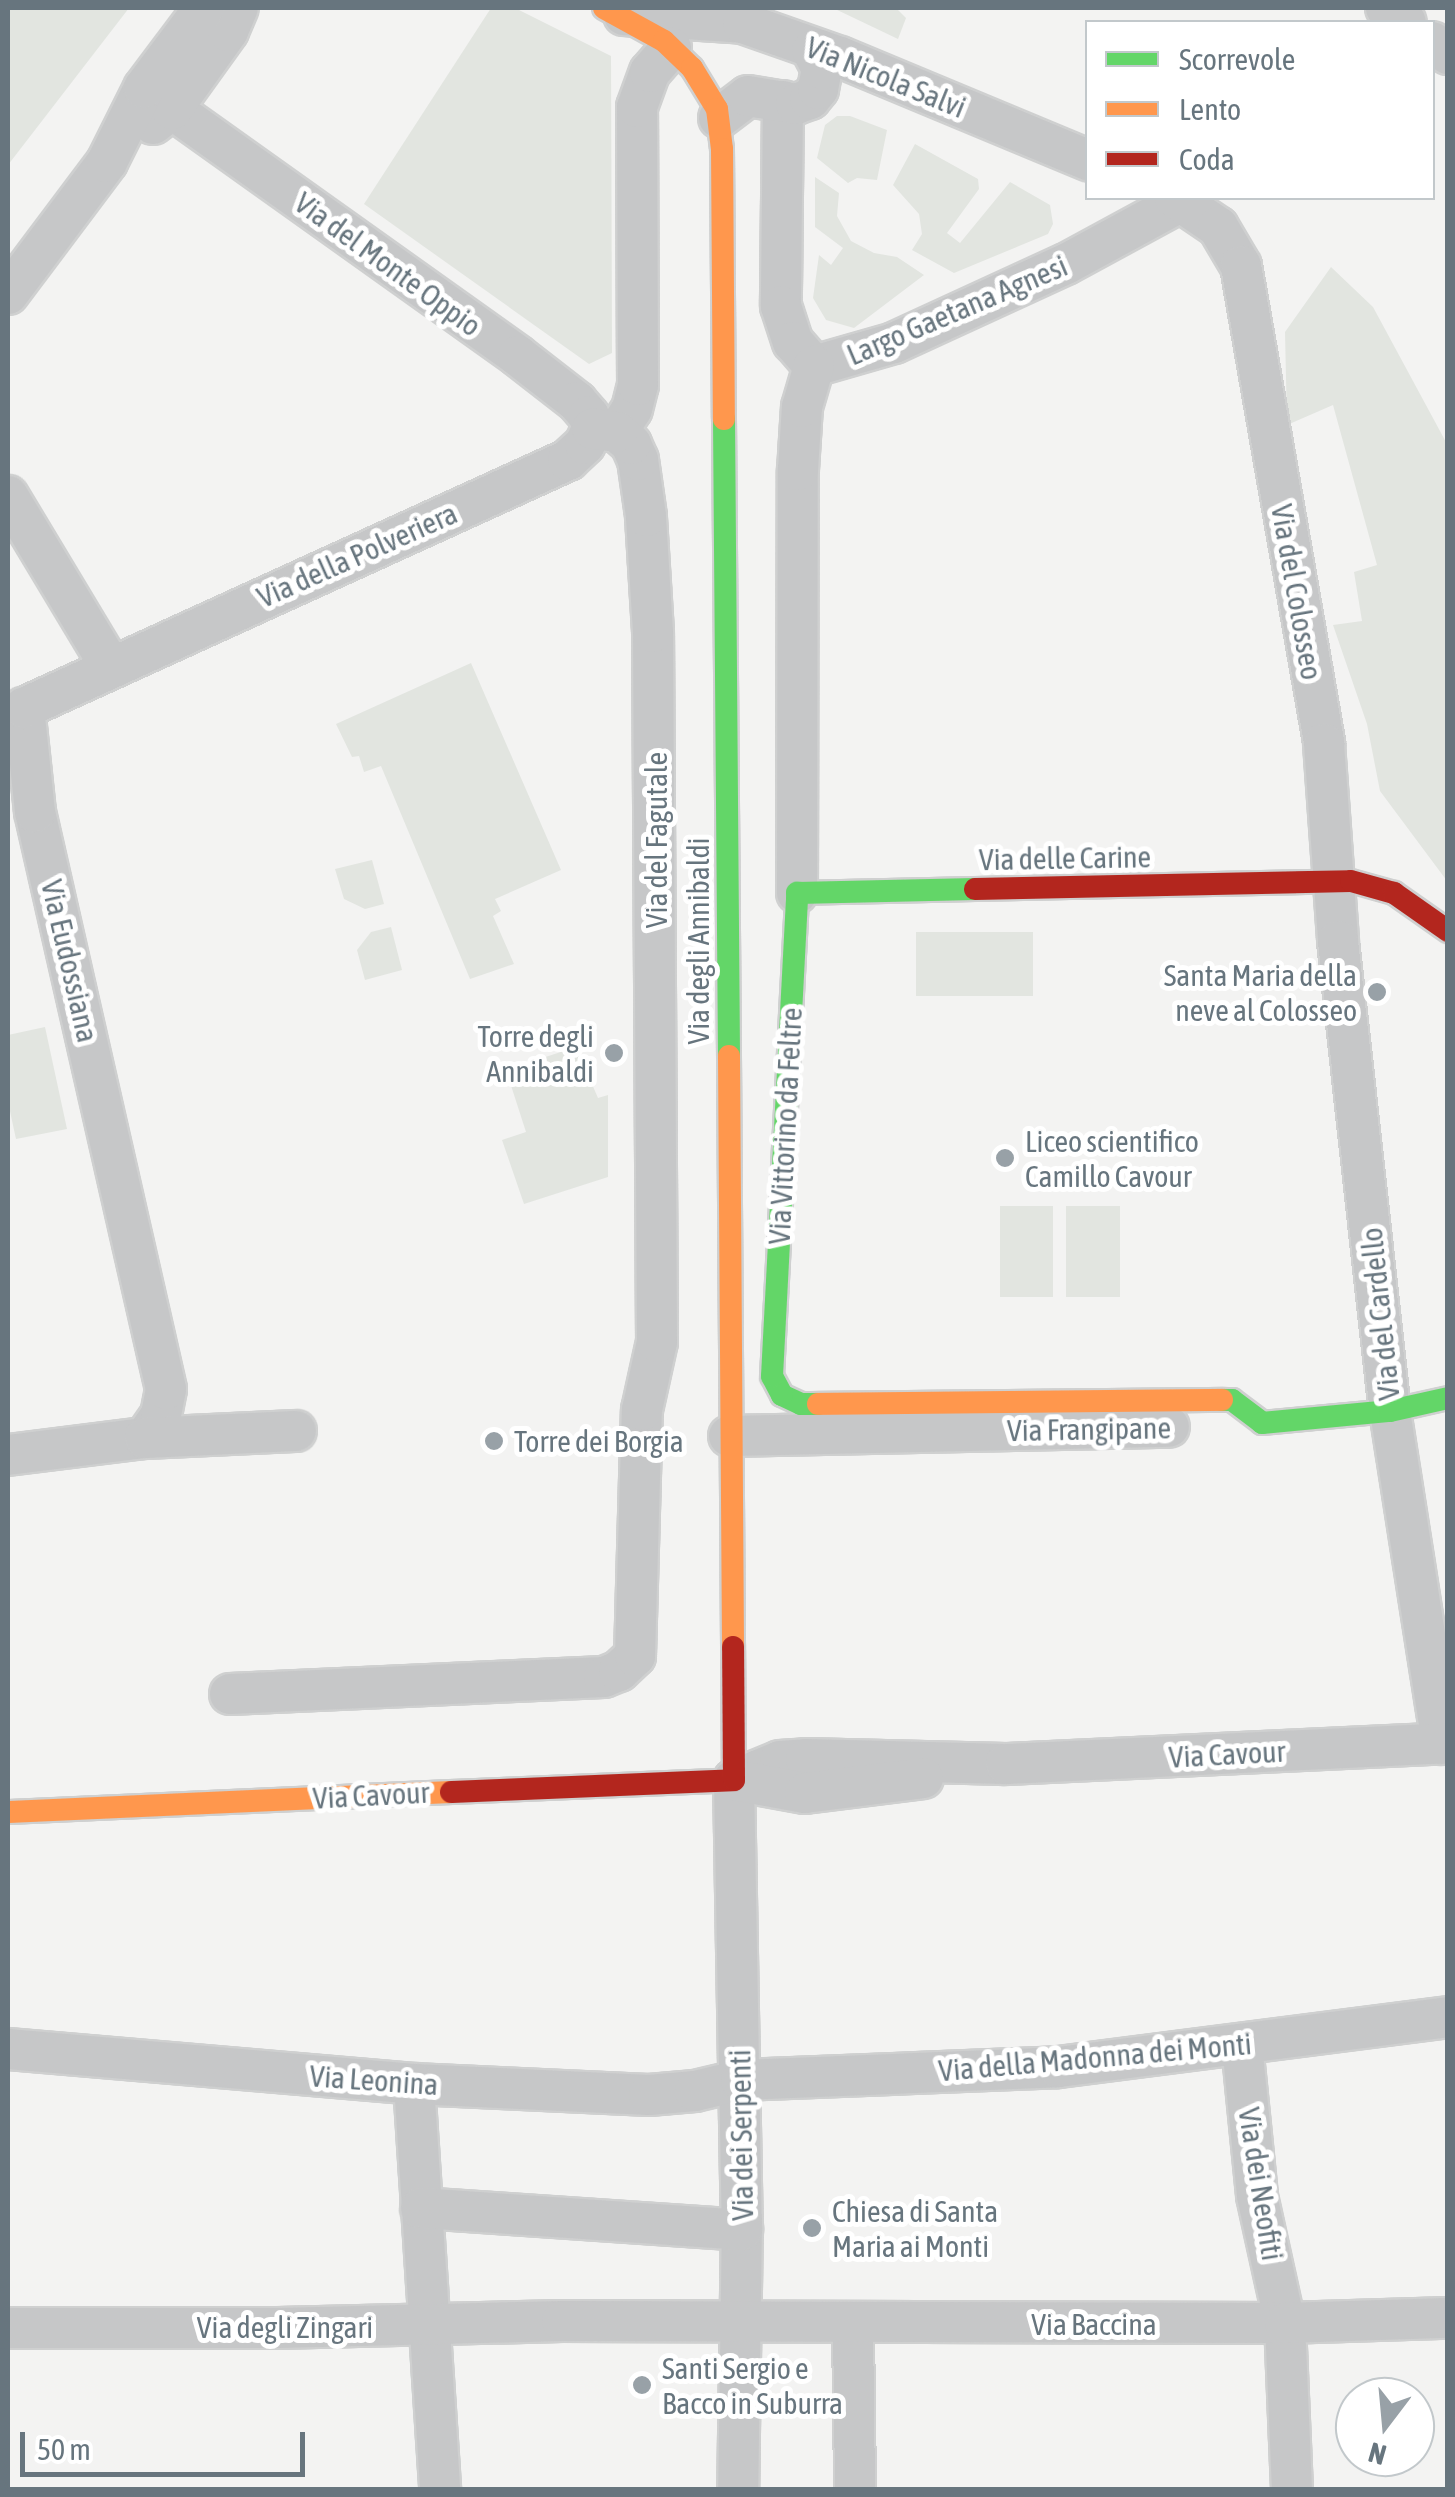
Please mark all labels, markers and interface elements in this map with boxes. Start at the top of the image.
legend [1085,20,1435,200]
street label: Via Nicola Salvi [801,29,971,125]
text: Scorrevole [1179,42,1295,76]
text: Lento [1179,92,1241,126]
text: Coda [1179,142,1235,176]
street label: Via del Monte Oppio [288,184,488,344]
street label: Largo Gaetana Agnesi [841,247,1073,373]
street label: Via della Polveriera [252,495,462,615]
street label: Via del Colosseo [1264,501,1330,683]
street label: Via del Fagutale [638,752,674,928]
street label: Via degli Annibaldi [680,838,716,1044]
street label: Via delle Carine [979,839,1151,877]
street label: Via Eudossiana [34,876,106,1046]
place label: Santa Maria della neve al Colosseo [1164,957,1357,1028]
marker: Santa Maria della neve al Colosseo [1366,981,1388,1003]
street label: Via Vittorino da Feltre [761,1007,809,1245]
place label: Torre degli Annibaldi [478,1018,594,1088]
marker: Torre degli Annibaldi [603,1042,625,1064]
place label: Liceo scientifico Camillo Cavour [1025,1123,1199,1194]
marker: Liceo scientifico Camillo Cavour [994,1147,1016,1169]
street label: Via del Cardello [1353,1226,1407,1402]
street label: Via Frangipane [1007,1410,1171,1448]
place label: Torre dei Borgia [514,1423,684,1459]
marker: Torre dei Borgia [483,1430,505,1452]
street label: Via Cavour [1168,1733,1286,1775]
street label: Via Cavour [312,1774,430,1816]
street label: Via della Madonna dei Monti [937,2025,1253,2089]
street label: Via dei Serpenti [722,2049,760,2221]
street label: Via Leonina [309,2058,439,2102]
street label: Via dei Neofiti [1231,2105,1291,2263]
place label: Chiesa di Santa Maria ai Monti [832,2193,998,2264]
marker: Chiesa di Santa Maria ai Monti [801,2217,823,2239]
street label: Via Baccina [1031,2306,1157,2342]
street label: Via degli Zingari [197,2309,373,2345]
place label: Santi Sergio e Bacco in Suburra [662,2350,843,2420]
marker: Santi Sergio e Bacco in Suburra [631,2374,653,2396]
north arrow [1335,2377,1435,2477]
scale bar [25,2412,310,2474]
text: 50 m [37,2432,91,2466]
text: N [1365,2436,1390,2472]

